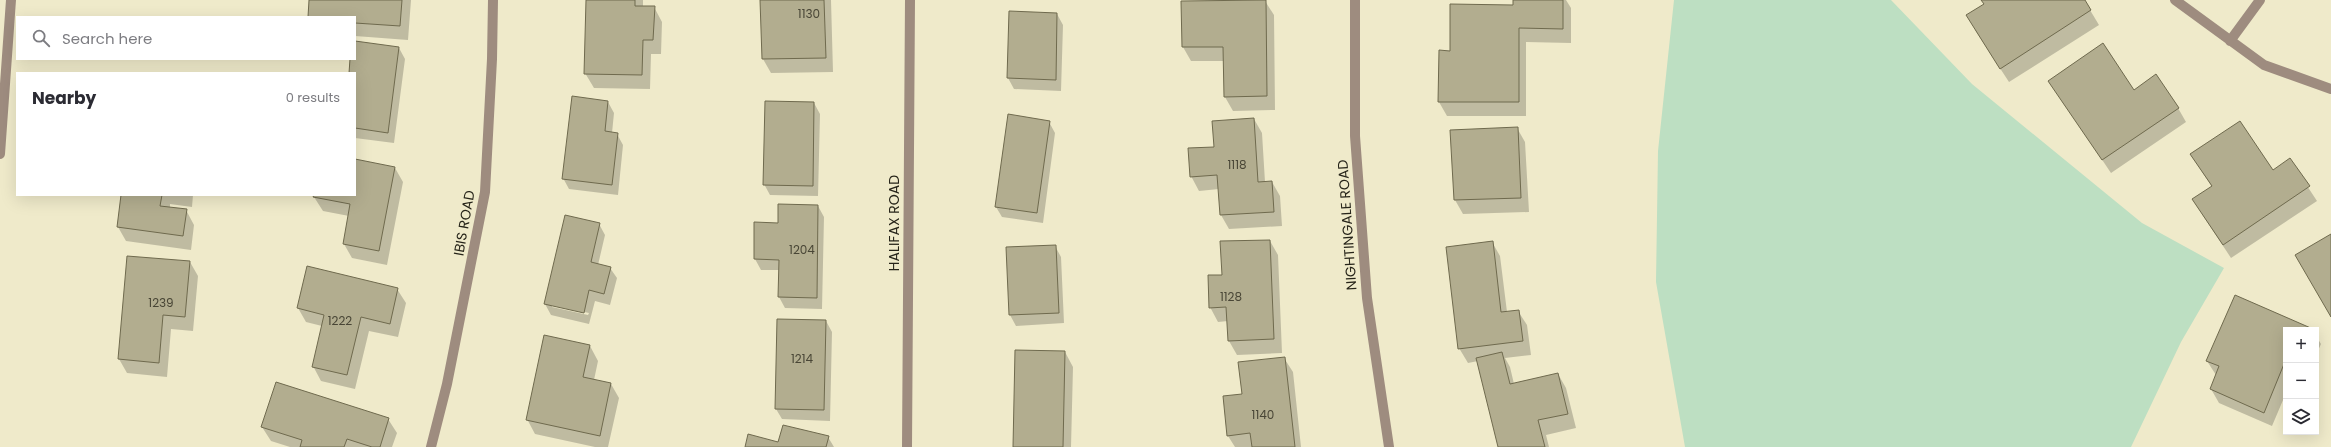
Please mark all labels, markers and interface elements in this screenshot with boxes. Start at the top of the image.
house number: 1130 [798,5,820,22]
search box [16,16,356,60]
icon: search [30,27,52,49]
text: Search here [62,28,152,49]
text: Nearby [32,86,96,110]
text: 0 results [286,88,340,107]
house number: 1118 [1227,156,1247,173]
street label: NIGHTINGALE ROAD [1332,159,1362,291]
street label: HALIFAX ROAD [884,175,904,271]
street label: IBIS ROAD [448,189,480,257]
house number: 1204 [789,241,815,258]
house number: 1128 [1220,288,1242,305]
house number: 1239 [148,294,174,311]
house number: 1222 [328,312,352,329]
map controls [2283,327,2319,435]
button: + [2283,327,2319,363]
house number: 1214 [791,350,814,367]
button: − [2283,363,2319,399]
button: layers [2283,399,2319,435]
house number: 1140 [1252,406,1274,423]

